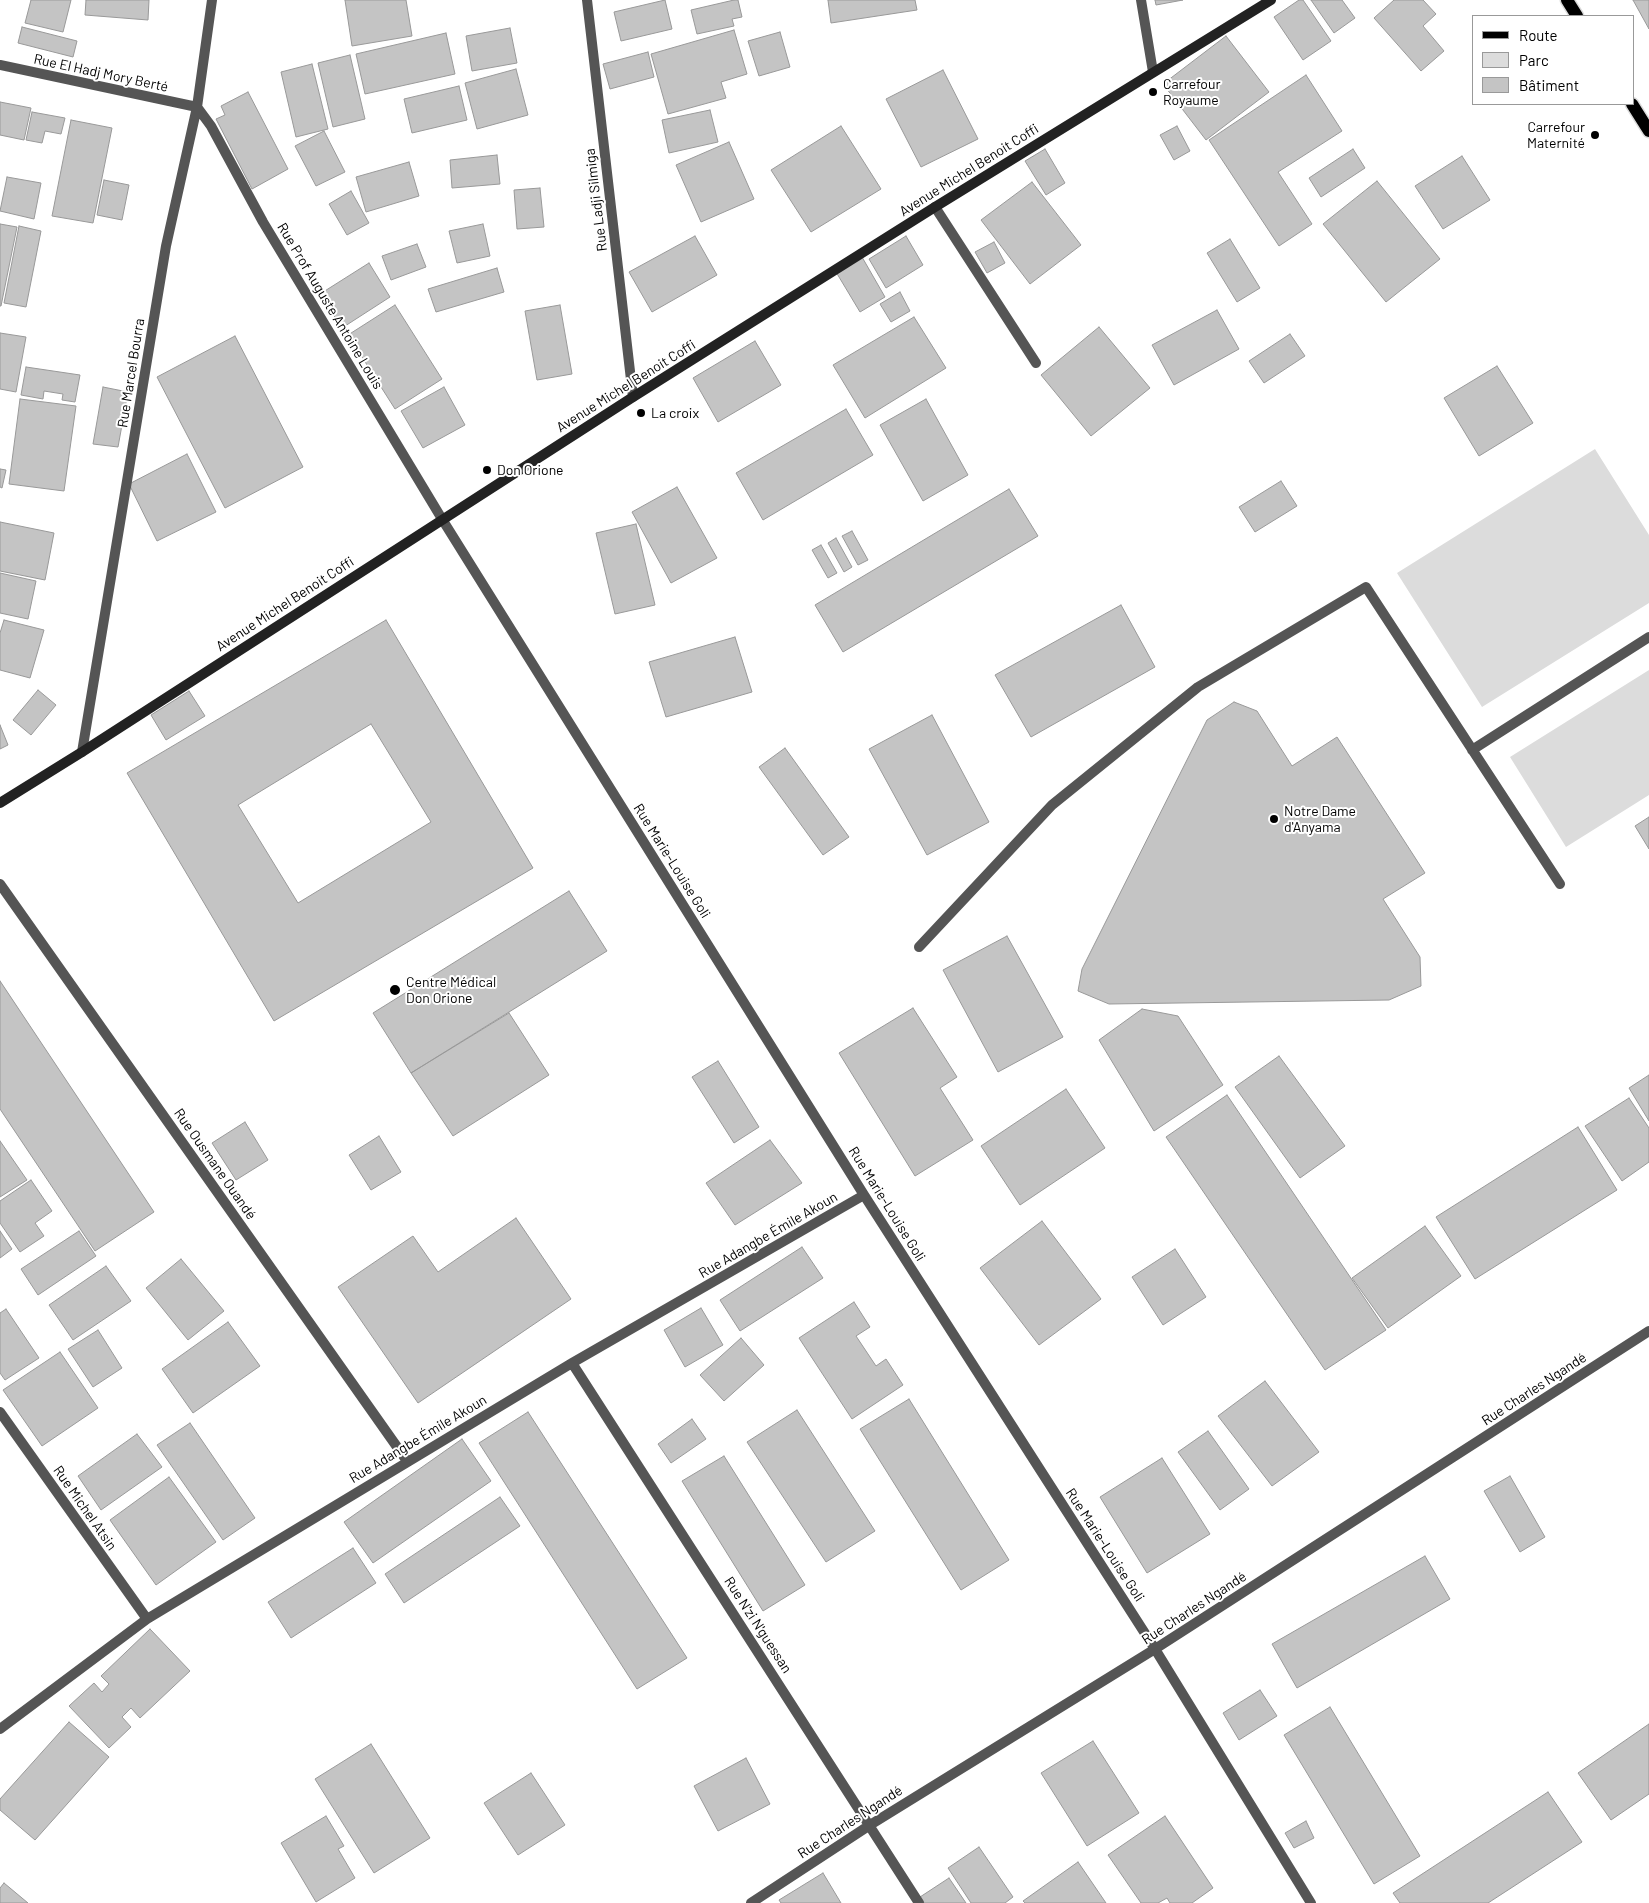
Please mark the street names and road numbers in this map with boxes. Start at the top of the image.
street label: Rue El Hadj Mory Berté [32,51,170,95]
street label: Avenue Michel Benoit Coffi [896,120,1042,220]
street label: Rue Ladji Silmiga [581,148,611,252]
street label: Rue Prof Auguste Antoine Louis [274,220,386,392]
street label: Rue Marcel Bourra [114,317,148,429]
street label: Avenue Michel Benoit Coffi [553,336,699,436]
street label: Avenue Michel Benoit Coffi [213,553,357,655]
street label: Rue Marie-Louise Goli [630,801,714,921]
street label: Rue Ousmane Ouandé [170,1105,260,1223]
street label: Rue Marie-Louise Goli [845,1144,929,1264]
street label: Rue Adangbe Émile Akoun [696,1188,840,1282]
street label: Rue Charles Ngandé [1479,1349,1589,1429]
street label: Rue Adangbe Émile Akoun [346,1391,490,1487]
street label: Rue Michel Atsin [50,1462,120,1554]
street label: Rue Marie-Louise Goli [1062,1485,1148,1605]
street label: Rue Charles Ngandé [1139,1568,1249,1648]
street label: Rue N'zi N'guessan [721,1574,795,1676]
street label: Rue Charles Ngandé [795,1782,905,1862]

